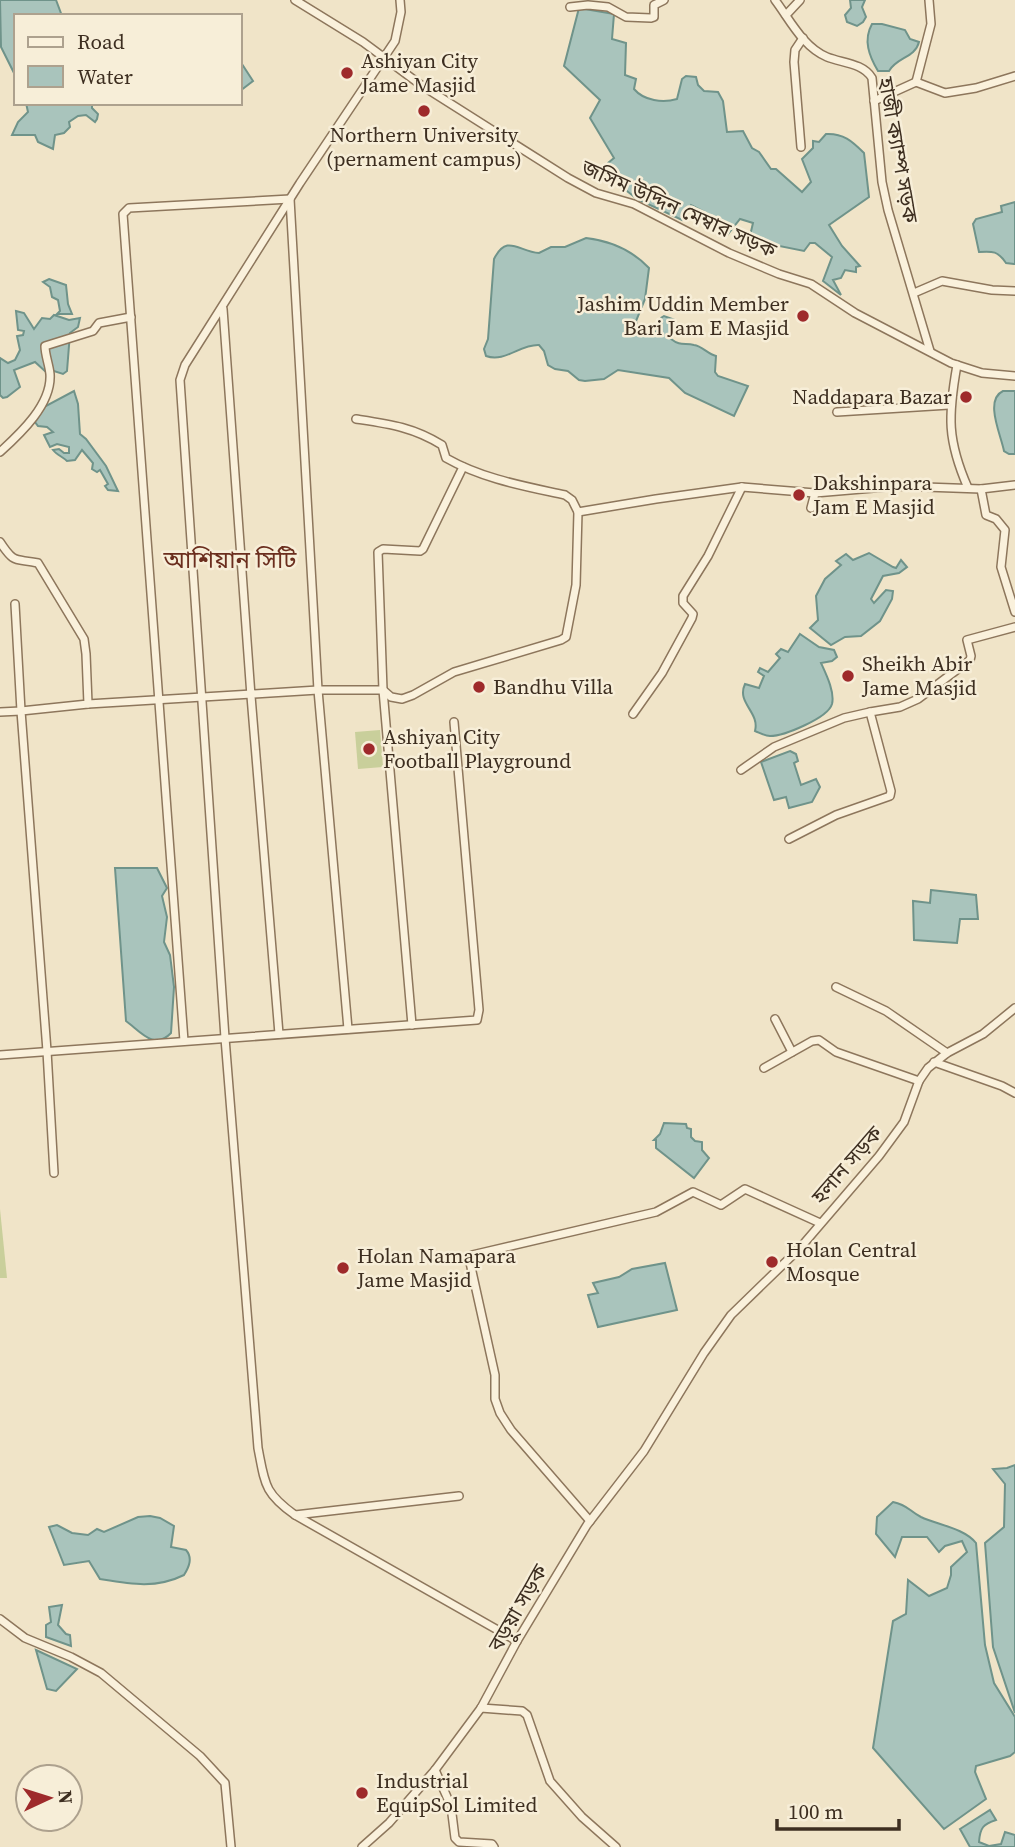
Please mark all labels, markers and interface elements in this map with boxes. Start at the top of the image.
legend [14,14,242,105]
text: Road [77,27,125,56]
place label: Ashiyan City Jame Masjid [360,46,478,99]
text: Water [77,62,133,91]
marker: Ashiyan City Jame Masjid [339,65,355,81]
street label: হাজী ক্যাম্প সড়ক [871,74,926,226]
marker: Northern University (pernament campus) [416,103,432,119]
place label: Northern University (pernament campus) [326,120,522,173]
street label: জসিম উদ্দিন মেম্বার সড়ক [576,152,782,265]
place label: Jashim Uddin Member Bari Jam E Masjid [576,289,789,342]
marker: Jashim Uddin Member Bari Jam E Masjid [795,308,811,324]
place label: Naddapara Bazar [792,382,952,411]
marker: Naddapara Bazar [958,389,974,405]
place label: Dakshinpara Jam E Masjid [812,468,935,521]
marker: Dakshinpara Jam E Masjid [791,487,807,503]
district label: আশিয়ান সিটি [163,543,297,576]
place label: Sheikh Abir Jame Masjid [861,649,977,702]
marker: Sheikh Abir Jame Masjid [840,668,856,684]
place label: Bandhu Villa [493,672,614,701]
marker: Bandhu Villa [471,679,487,695]
place label: Ashiyan City Football Playground [383,722,571,775]
marker: Ashiyan City Football Playground [361,741,377,757]
street label: হলান সড়ক [804,1119,889,1211]
place label: Holan Central Mosque [786,1235,917,1288]
place label: Holan Namapara Jame Masjid [356,1241,516,1294]
marker: Holan Central Mosque [764,1254,780,1270]
marker: Holan Namapara Jame Masjid [335,1260,351,1276]
street label: বড়ুয়া সড়ক [480,1558,557,1659]
north arrow [14,1763,84,1833]
place label: Industrial EquipSol Limited [376,1766,537,1819]
marker: Industrial EquipSol Limited [354,1785,370,1801]
scale bar [777,1787,900,1831]
text: N [53,1789,79,1805]
text: 100 m [788,1797,843,1826]

